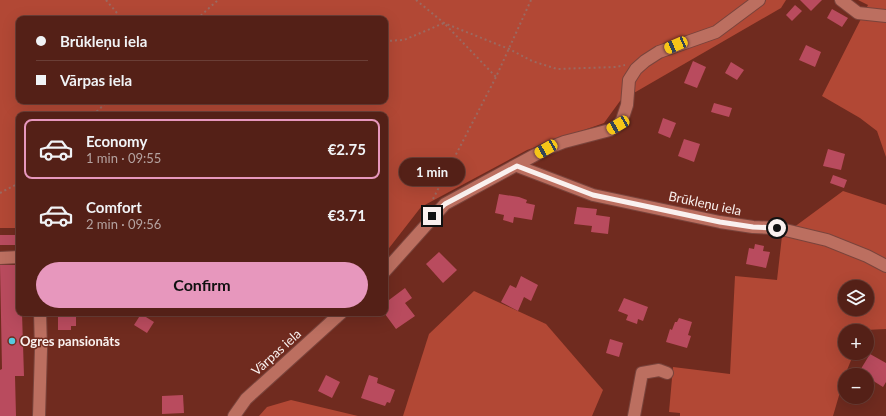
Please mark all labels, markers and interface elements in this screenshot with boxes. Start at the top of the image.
text: Brūkleņu iela [60,32,147,50]
car [663,35,689,55]
text: Vārpas iela [60,71,132,89]
car [605,114,631,136]
icon: car [38,131,74,167]
text: Economy [86,132,147,150]
car [533,138,559,160]
text: €2.75 [328,140,366,158]
text: 1 min · 09:55 [86,150,161,166]
callout: 1 min [399,158,465,186]
text: 1 min [416,164,448,180]
street label: Brūkleņu iela [667,187,743,219]
icon: car [38,197,74,233]
text: Comfort [86,198,142,216]
text: €3.71 [328,206,366,224]
route end [423,207,441,225]
text: 2 min · 09:56 [86,216,161,232]
route start [768,219,786,237]
button: Confirm [36,262,368,308]
map controls [838,280,874,404]
button: layers [838,280,874,316]
button: + [838,324,874,360]
street label: Vārpas iela [248,326,304,378]
place label: Ogres pansionāts [20,333,120,349]
marker: Ogres pansionāts [7,336,17,346]
button: − [838,368,874,404]

